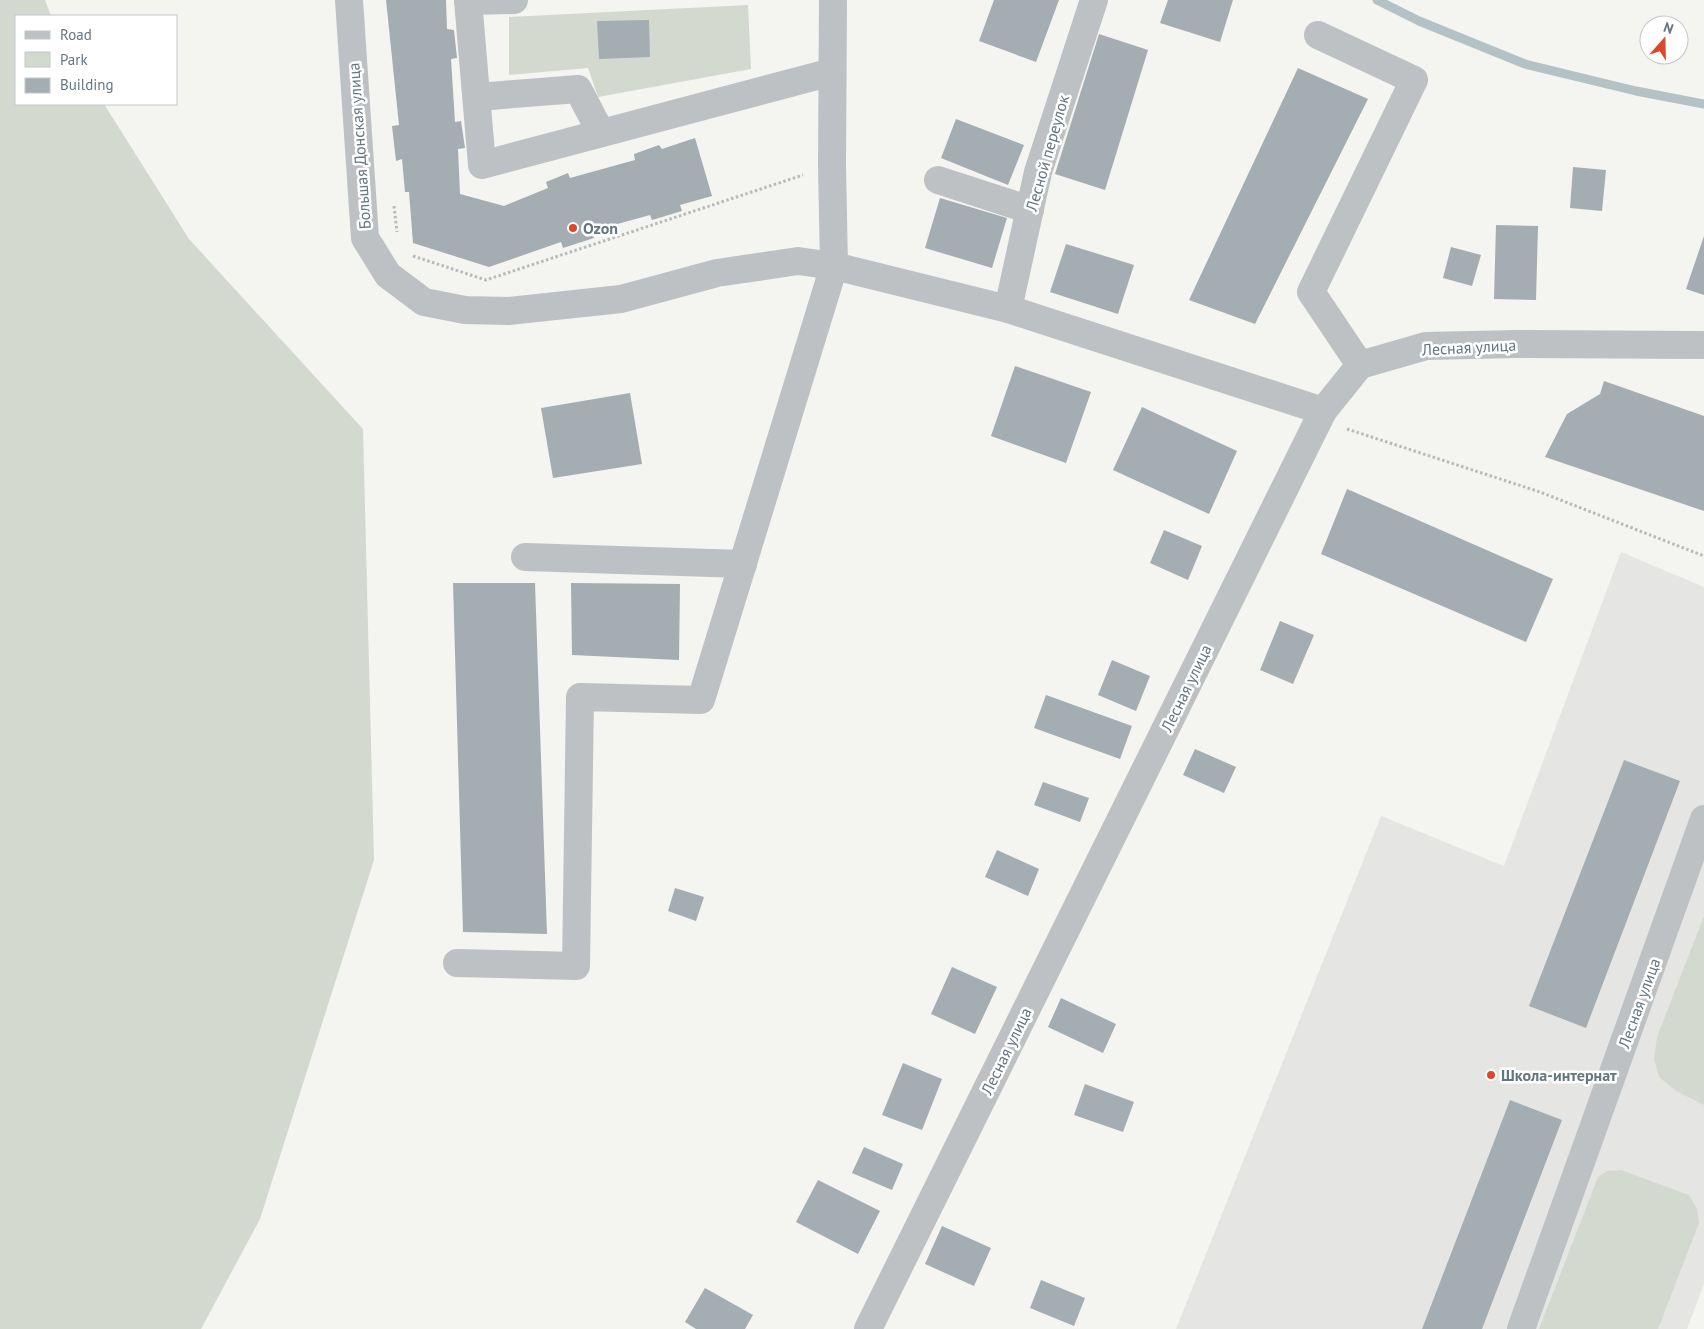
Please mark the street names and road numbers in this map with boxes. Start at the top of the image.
street label: Большая Донская улица [343,62,375,230]
street label: Лесной переулок [1021,92,1073,214]
street label: Лесная улица [1420,335,1517,360]
street label: Лесная улица [1156,641,1216,736]
street label: Лесная улица [1613,955,1665,1052]
street label: Лесная улица [976,1004,1036,1099]

